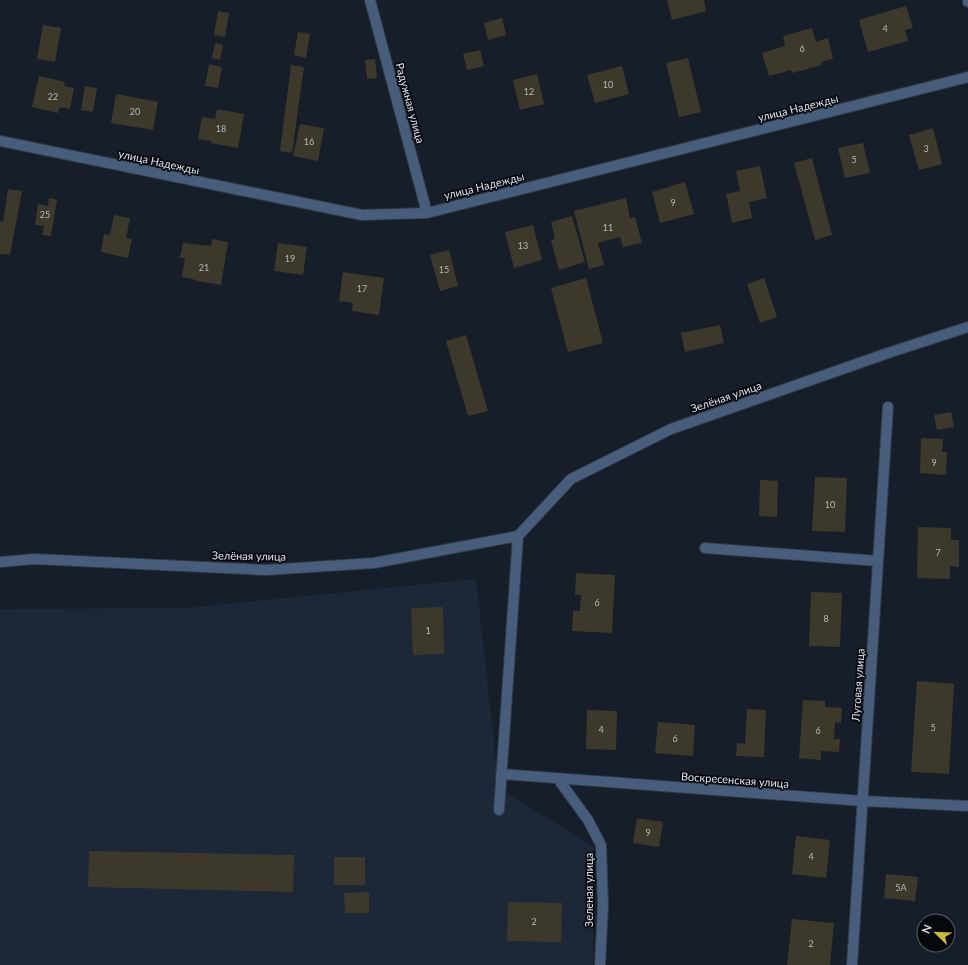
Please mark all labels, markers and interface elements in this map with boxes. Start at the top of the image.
house number: 4 [882,23,888,34]
house number: 6 [799,43,805,54]
street label: Радужная улица [393,61,427,145]
house number: 10 [603,79,613,90]
house number: 12 [524,86,534,97]
house number: 22 [48,91,58,102]
street label: улица Надежды [756,91,840,124]
house number: 20 [130,106,140,117]
house number: 18 [216,123,226,134]
house number: 16 [304,136,314,147]
house number: 3 [923,143,929,154]
street label: улица Надежды [117,147,201,176]
house number: 5 [851,154,857,165]
street label: улица Надежды [442,169,526,202]
house number: 9 [670,197,676,208]
house number: 25 [40,209,50,220]
house number: 11 [603,222,613,233]
house number: 13 [518,240,528,251]
house number: 19 [285,253,295,264]
house number: 21 [199,262,209,273]
house number: 15 [439,264,449,275]
house number: 17 [357,283,367,294]
street label: Зелёная улица [689,378,763,415]
house number: 9 [931,457,937,468]
house number: 10 [825,499,835,510]
house number: 7 [935,547,941,558]
street label: Зелёная улица [212,548,286,563]
house number: 6 [594,597,600,608]
house number: 8 [823,613,829,624]
house number: 1 [425,625,431,636]
street label: Луговая улица [848,648,867,723]
house number: 5 [930,722,936,733]
house number: 4 [598,724,604,735]
house number: 6 [815,725,821,736]
house number: 6 [672,733,678,744]
street label: Воскресенская улица [681,769,789,790]
house number: 9 [645,827,651,838]
house number: 4 [808,851,814,862]
street label: Зеленая улица [582,853,595,927]
house number: 5А [895,882,908,893]
north arrow [916,913,956,953]
house number: 2 [531,916,537,927]
text: N [919,922,934,935]
house number: 2 [808,938,814,949]

